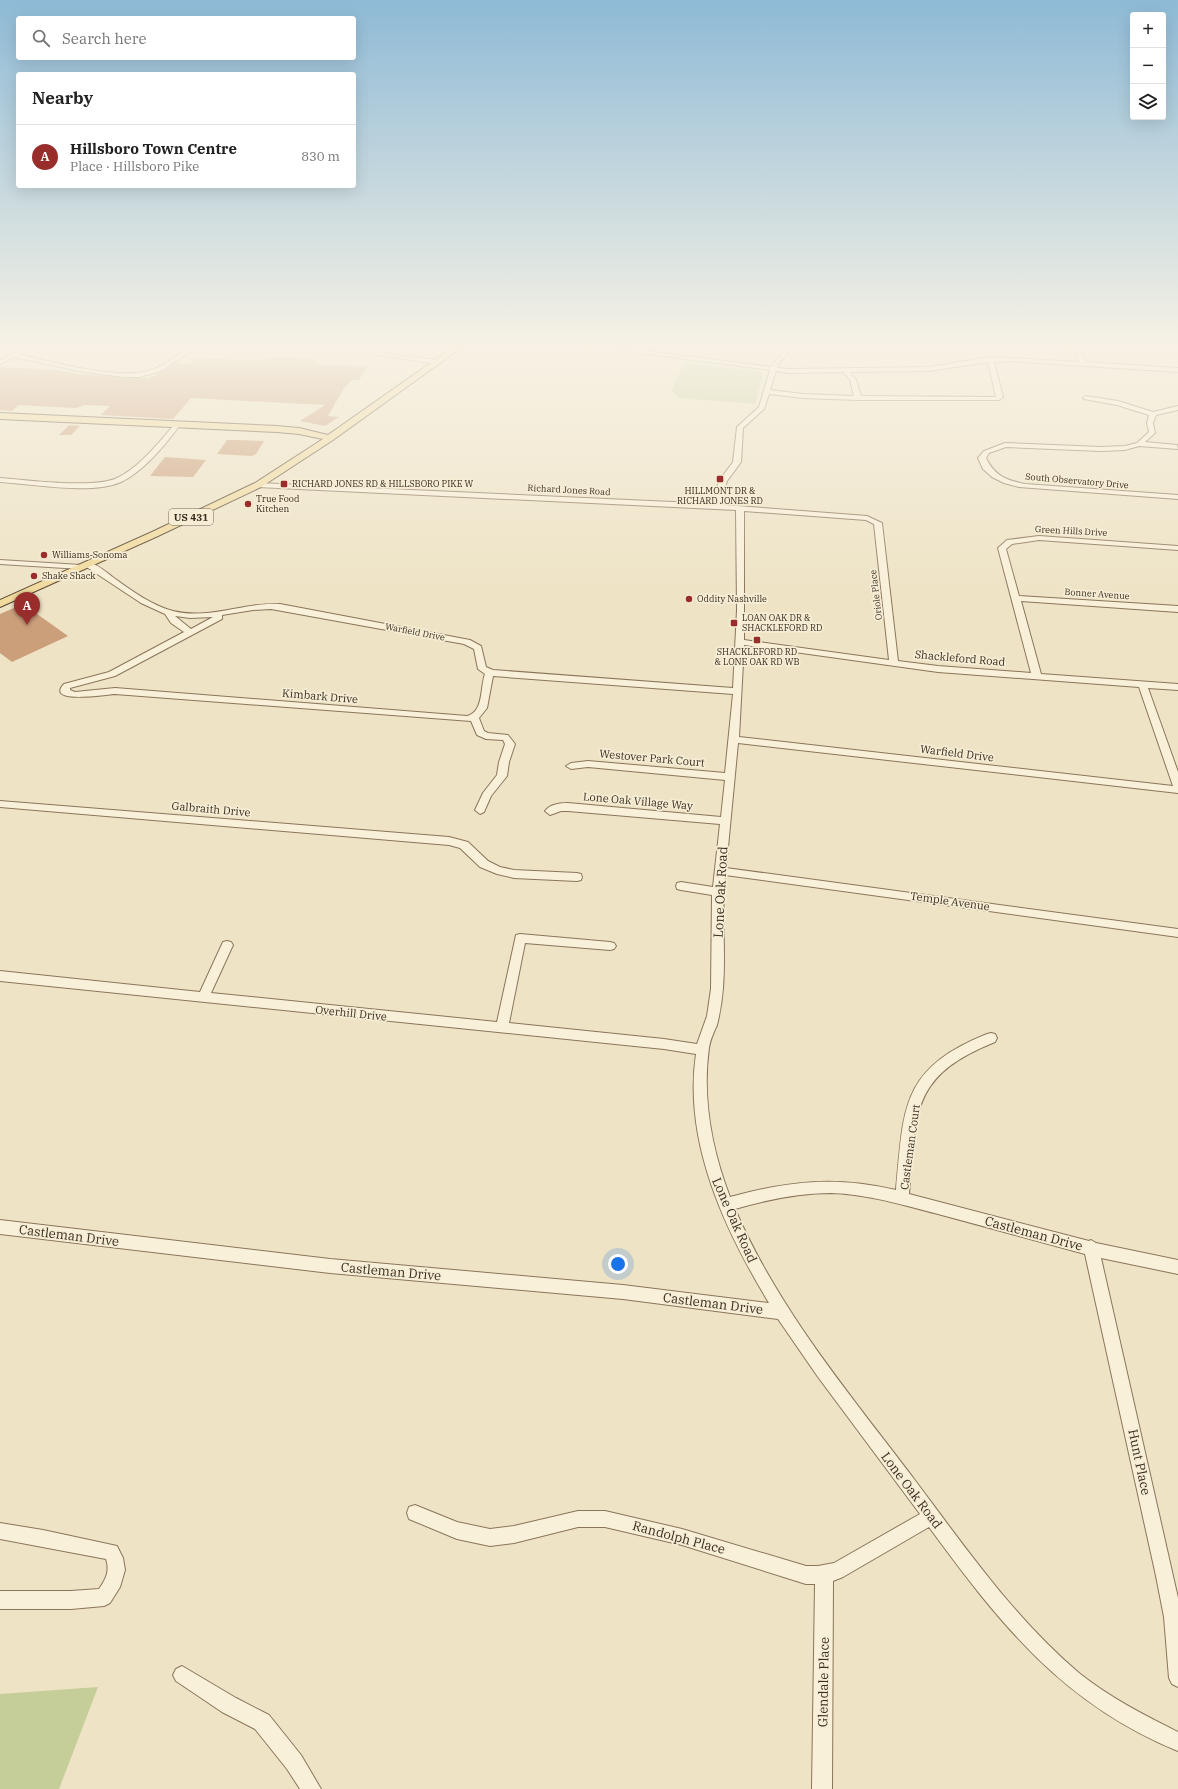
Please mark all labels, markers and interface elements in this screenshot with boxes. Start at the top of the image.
map controls [1130,12,1166,120]
button: + [1130,12,1166,48]
search box [16,16,356,60]
icon: search [30,27,52,49]
text: Search here [62,29,147,48]
button: − [1130,48,1166,84]
button: layers [1130,84,1166,120]
text: Nearby [32,87,93,109]
text: Hillsboro Town Centre [70,139,237,158]
text: A [40,148,50,165]
text: 830 m [301,148,340,165]
text: Place · Hillsboro Pike [70,158,199,175]
street label: South Observatory Drive [1025,471,1129,491]
marker: HILLMONT DR & RICHARD JONES RD [715,474,725,484]
place label: RICHARD JONES RD & HILLSBORO PIKE W [292,478,474,489]
marker: RICHARD JONES RD & HILLSBORO PIKE W [279,479,289,489]
street label: Richard Jones Road [527,482,611,497]
place label: HILLMONT DR & RICHARD JONES RD [677,485,763,506]
place label: True Food Kitchen [256,493,300,514]
marker: True Food Kitchen [243,499,253,509]
road number: US 431 [169,509,213,525]
street label: Green Hills Drive [1035,523,1108,538]
place label: Williams-Sonoma [52,549,128,560]
marker: Williams-Sonoma [39,550,49,560]
street label: Oriole Place [867,569,884,621]
place label: Shake Shack [42,570,96,581]
marker: Shake Shack [29,571,39,581]
street label: Bonner Avenue [1064,586,1130,601]
pin: A [14,592,40,625]
place label: Oddity Nashville [697,593,767,604]
marker: Oddity Nashville [684,594,694,604]
place label: LOAN OAK DR & SHACKLEFORD RD [742,612,822,633]
marker: LOAN OAK DR & SHACKLEFORD RD [729,618,739,628]
street label: Warfield Drive [384,620,446,643]
marker: SHACKLEFORD RD & LONE OAK RD WB [752,635,762,645]
place label: SHACKLEFORD RD & LONE OAK RD WB [714,646,800,667]
street label: Shackleford Road [914,647,1006,669]
street label: Kimbark Drive [282,686,359,706]
street label: Warfield Drive [919,742,995,764]
street label: Westover Park Court [599,746,705,770]
street label: Lone Oak Village Way [582,789,694,813]
street label: Galbraith Drive [171,799,251,819]
street label: Lone Oak Road [710,846,731,938]
street label: Temple Avenue [909,888,991,914]
street label: Overhill Drive [315,1002,388,1024]
street label: Castleman Court [897,1103,923,1191]
street label: Lone Oak Road [708,1175,761,1265]
street label: Castleman Drive [983,1212,1085,1255]
street label: Castleman Drive [18,1221,120,1250]
your location [608,1254,628,1274]
street label: Castleman Drive [340,1259,442,1284]
street label: Castleman Drive [662,1289,764,1318]
street label: Hunt Place [1124,1428,1155,1497]
street label: Lone Oak Road [877,1449,946,1532]
street label: Randolph Place [631,1517,727,1558]
street label: Glendale Place [814,1637,833,1727]

